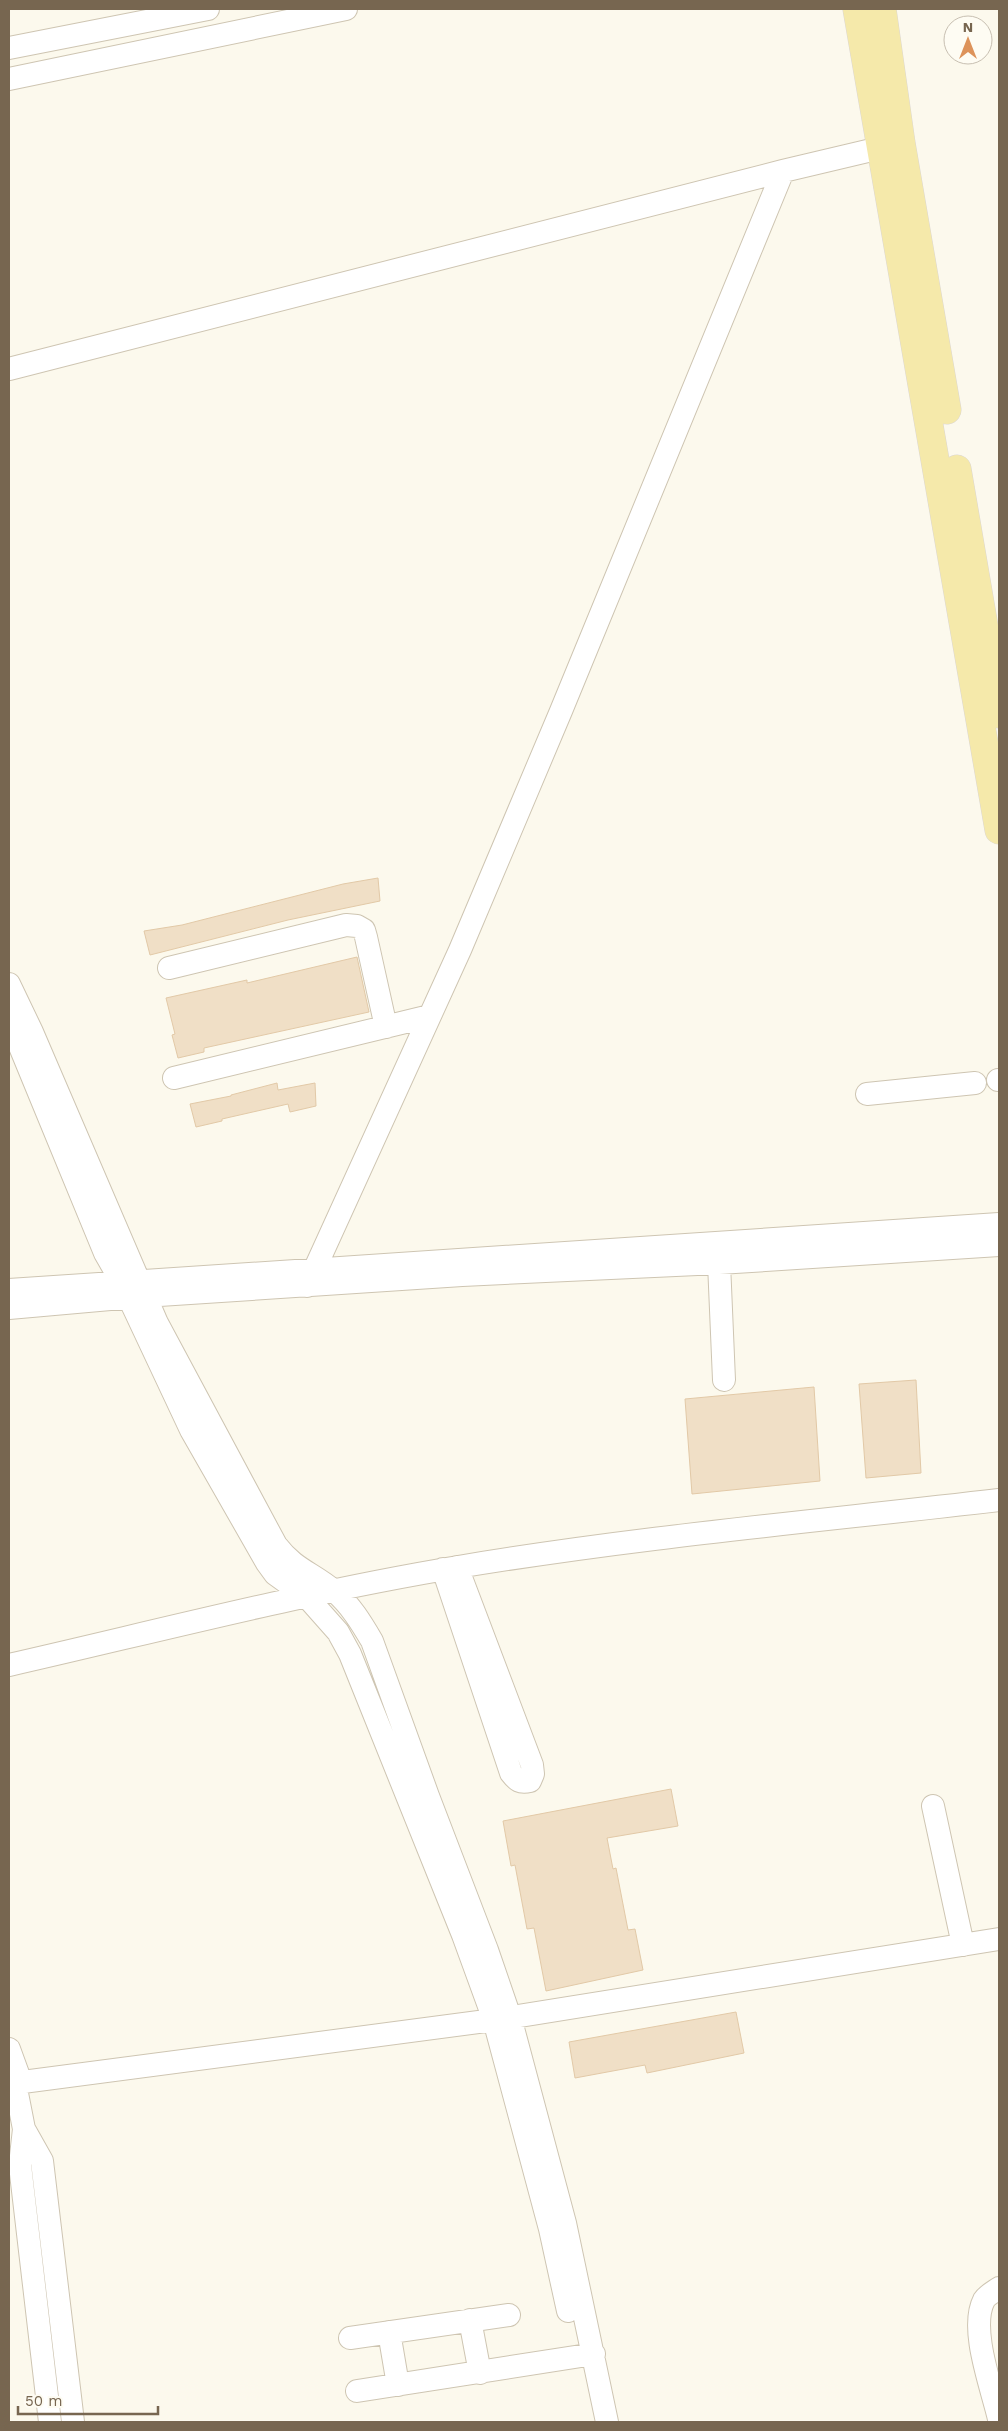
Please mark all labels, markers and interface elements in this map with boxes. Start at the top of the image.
north arrow [943,15,993,65]
text: N [963,19,973,35]
scale bar [18,2384,158,2416]
text: 50 m [25,2392,62,2410]

